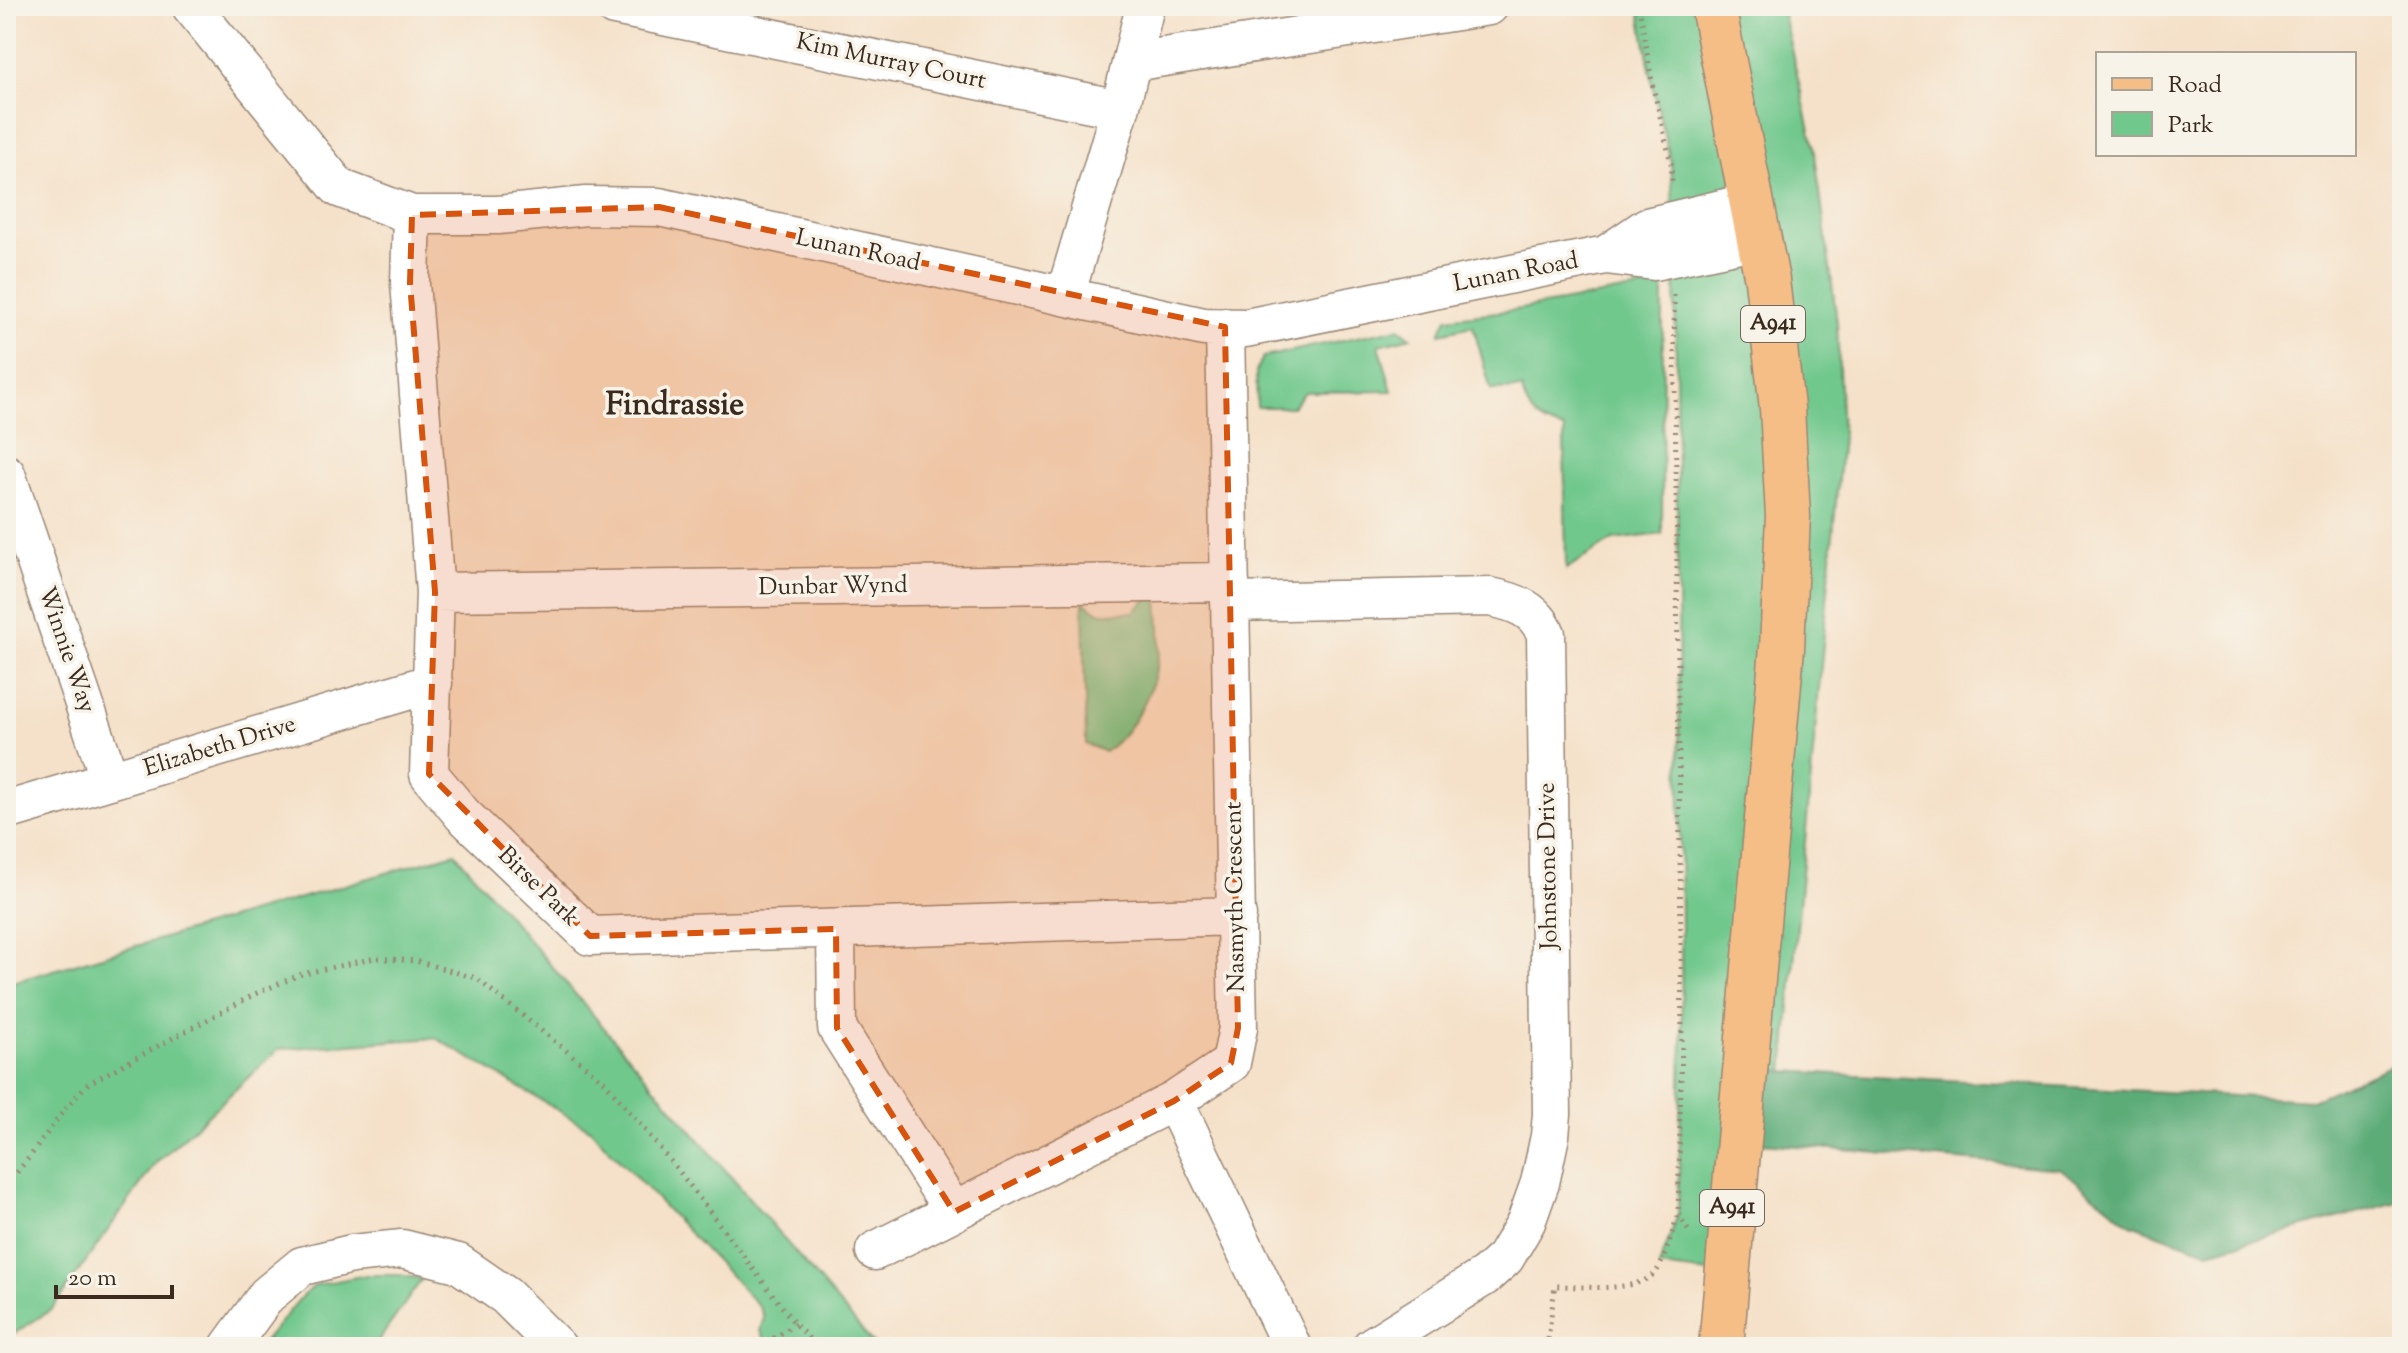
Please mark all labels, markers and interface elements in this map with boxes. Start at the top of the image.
street label: Kim Murray Court [793,25,989,99]
legend [2096,52,2356,156]
text: Road [2168,69,2222,103]
text: Park [2168,109,2214,143]
street label: Lunan Road [792,221,924,281]
street label: Lunan Road [1451,244,1582,302]
road number: A941 [1741,306,1805,342]
district label: Findrassie [606,383,744,429]
street label: Dunbar Wynd [758,569,908,605]
street label: Winnie Way [29,582,103,718]
street label: Elizabeth Drive [140,708,300,786]
street label: Johnstone Drive [1531,782,1567,952]
street label: Nasmyth Crescent [1217,801,1255,993]
street label: Birse Park [489,839,587,935]
road number: A941 [1700,1190,1764,1226]
scale bar [56,1249,172,1299]
text: 20 m [68,1262,117,1296]

